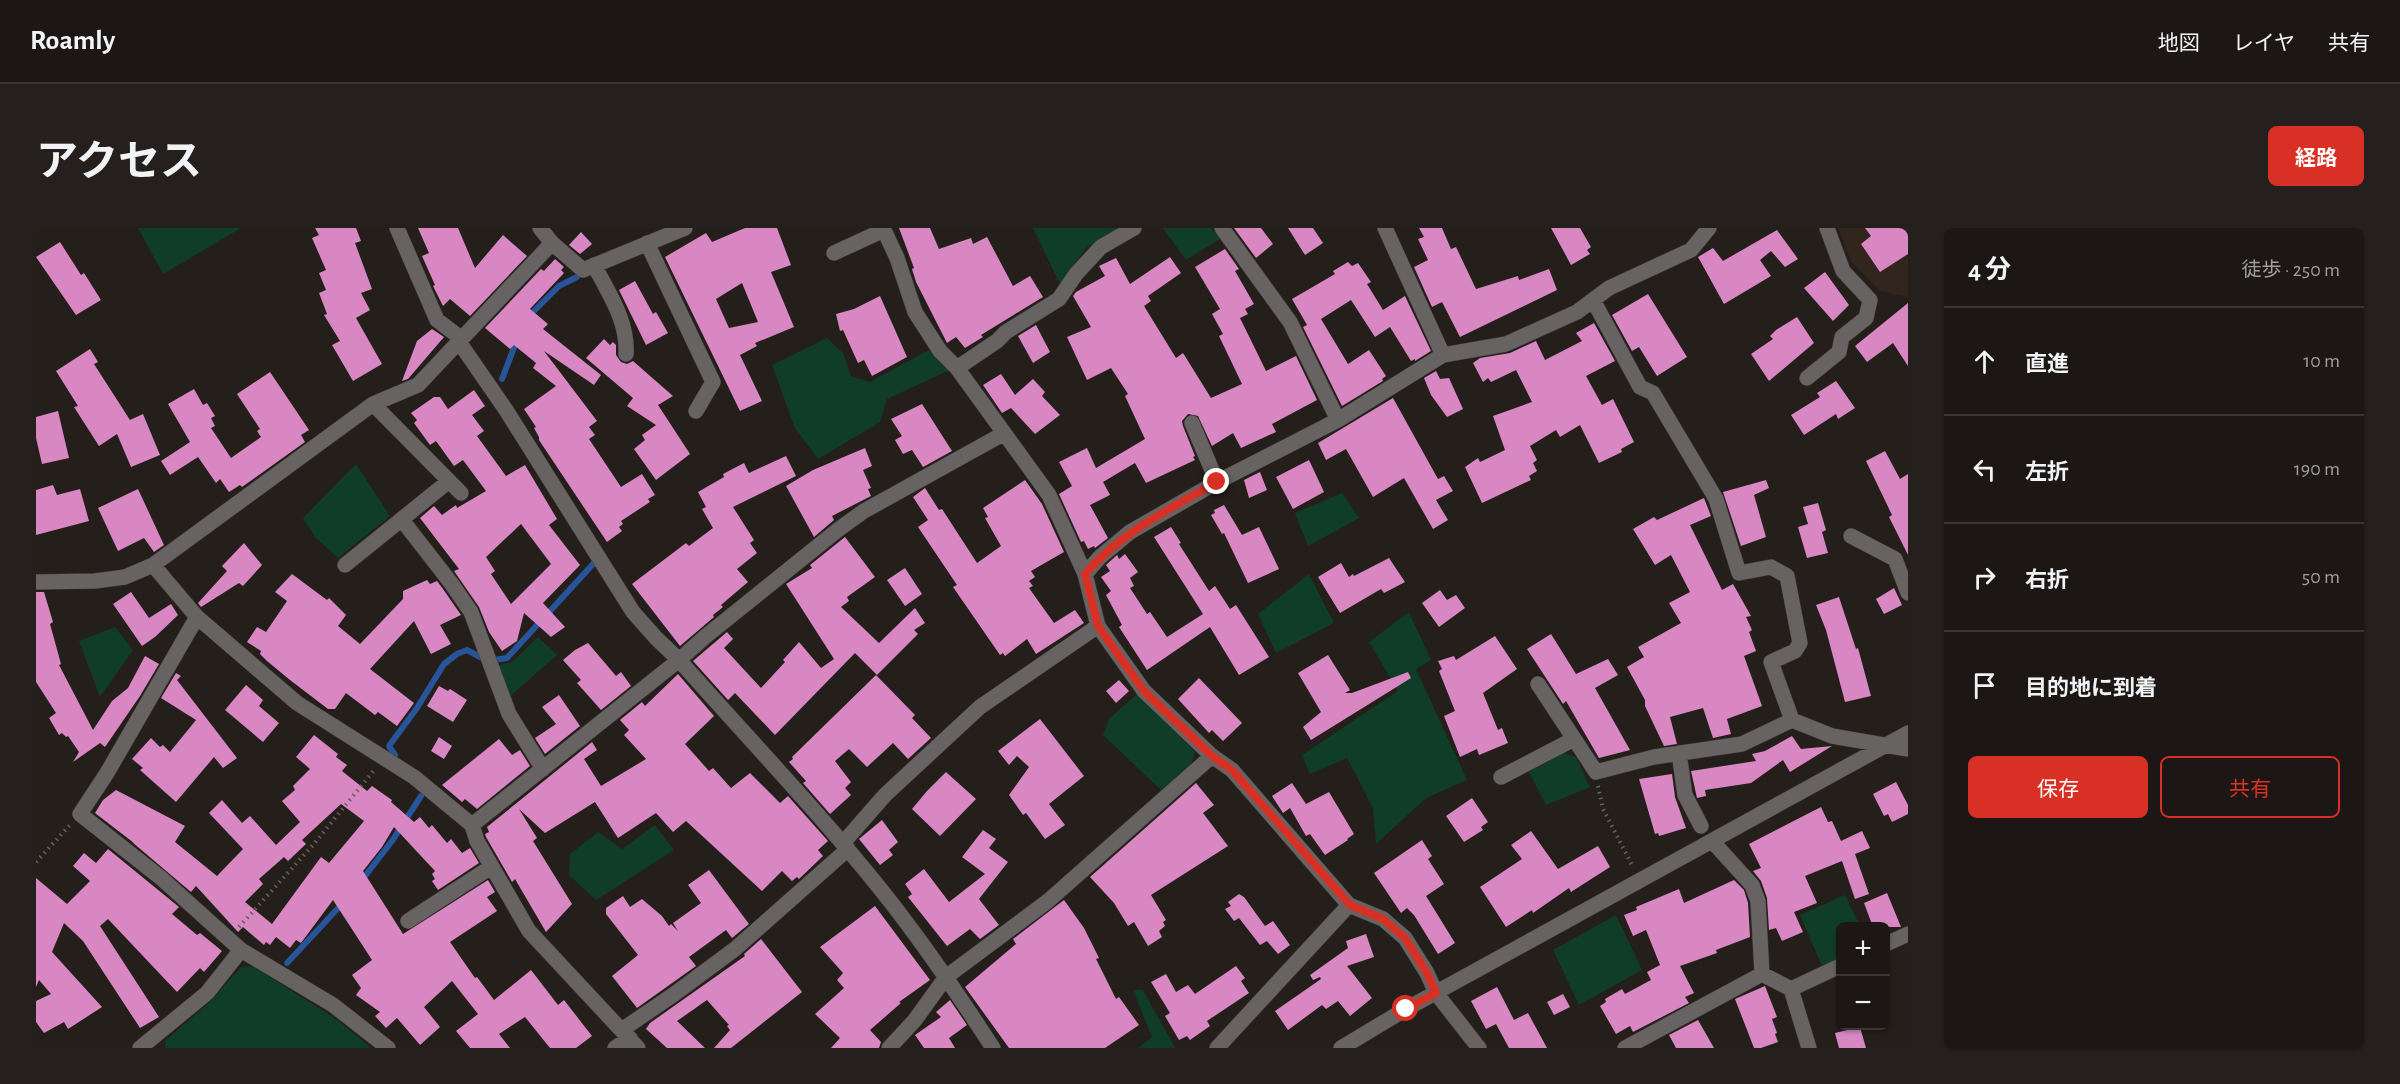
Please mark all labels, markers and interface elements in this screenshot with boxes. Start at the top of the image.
text: Roamly [30,27,115,55]
text: 地図 [2158,33,2200,54]
text: レイヤ [2233,33,2295,54]
text: 共有 [2328,33,2370,54]
button: 経路 [2268,126,2364,186]
text: アクセス [36,141,202,183]
text: 4 分 [1968,257,2011,283]
text: 徒歩 · 250 m [2242,260,2340,280]
icon: ahead [1968,345,2001,378]
text: 10 m [2303,351,2340,371]
text: 直進 [2025,353,2069,375]
icon: left [1968,453,2001,486]
text: 190 m [2294,459,2340,479]
text: 左折 [2025,461,2069,483]
route end [1203,468,1229,494]
icon: right [1968,561,2001,594]
text: 50 m [2302,567,2340,587]
text: 右折 [2025,569,2069,591]
icon: arrive [1968,669,2001,702]
text: 目的地に到着 [2025,677,2157,699]
button: 保存 [1968,756,2148,818]
button: 共有 [2160,756,2340,818]
map controls [1836,922,1890,1030]
button: + [1836,922,1890,976]
button: − [1836,976,1890,1030]
route start [1392,995,1418,1021]

